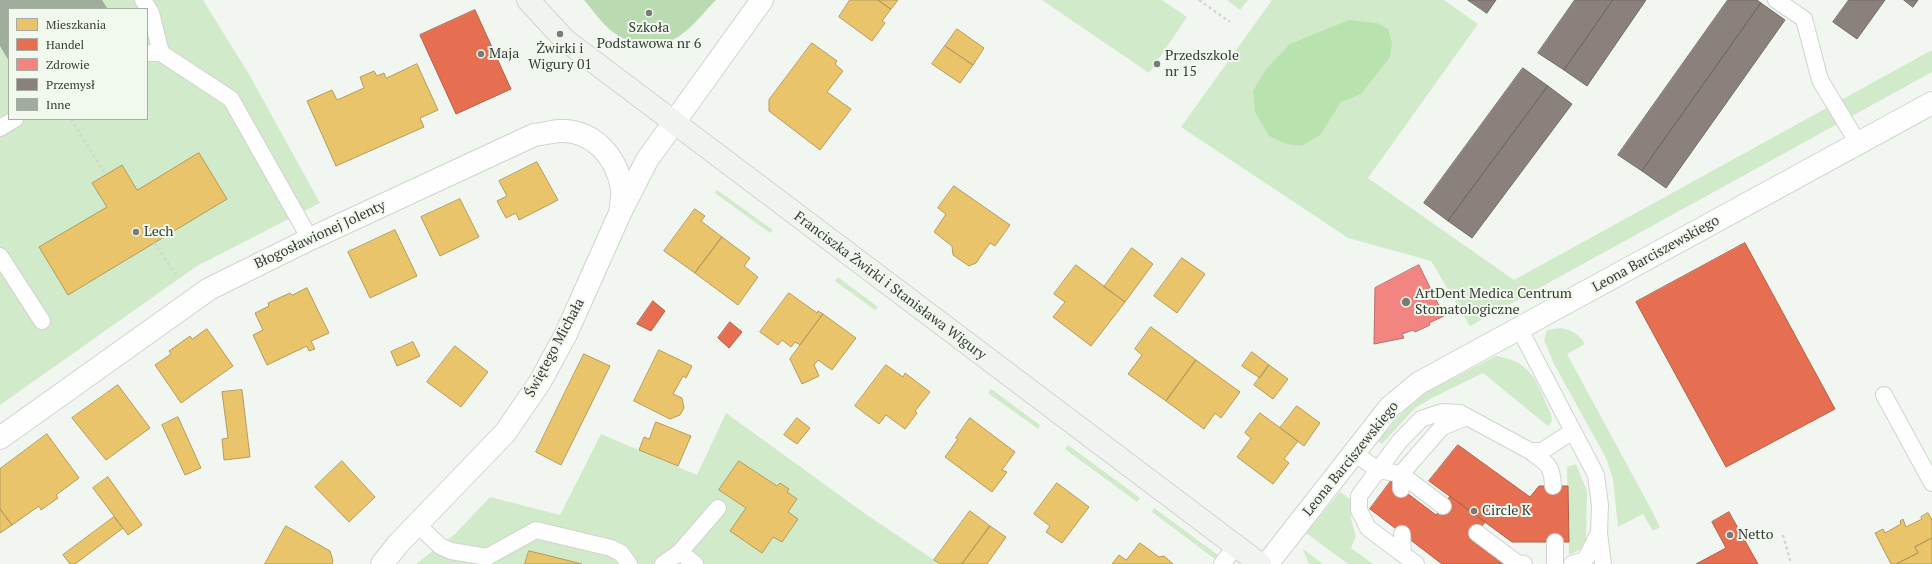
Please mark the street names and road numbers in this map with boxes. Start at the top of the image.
street label: Błogosławionej Jolenty [252,197,388,273]
street label: Franciszka Żwirki i Stanisława Wigury [791,208,989,364]
street label: Leona Barciszewskiego [1590,212,1722,296]
street label: Świętego Michała [522,296,588,400]
street label: Leona Barciszewskiego [1300,398,1402,520]

